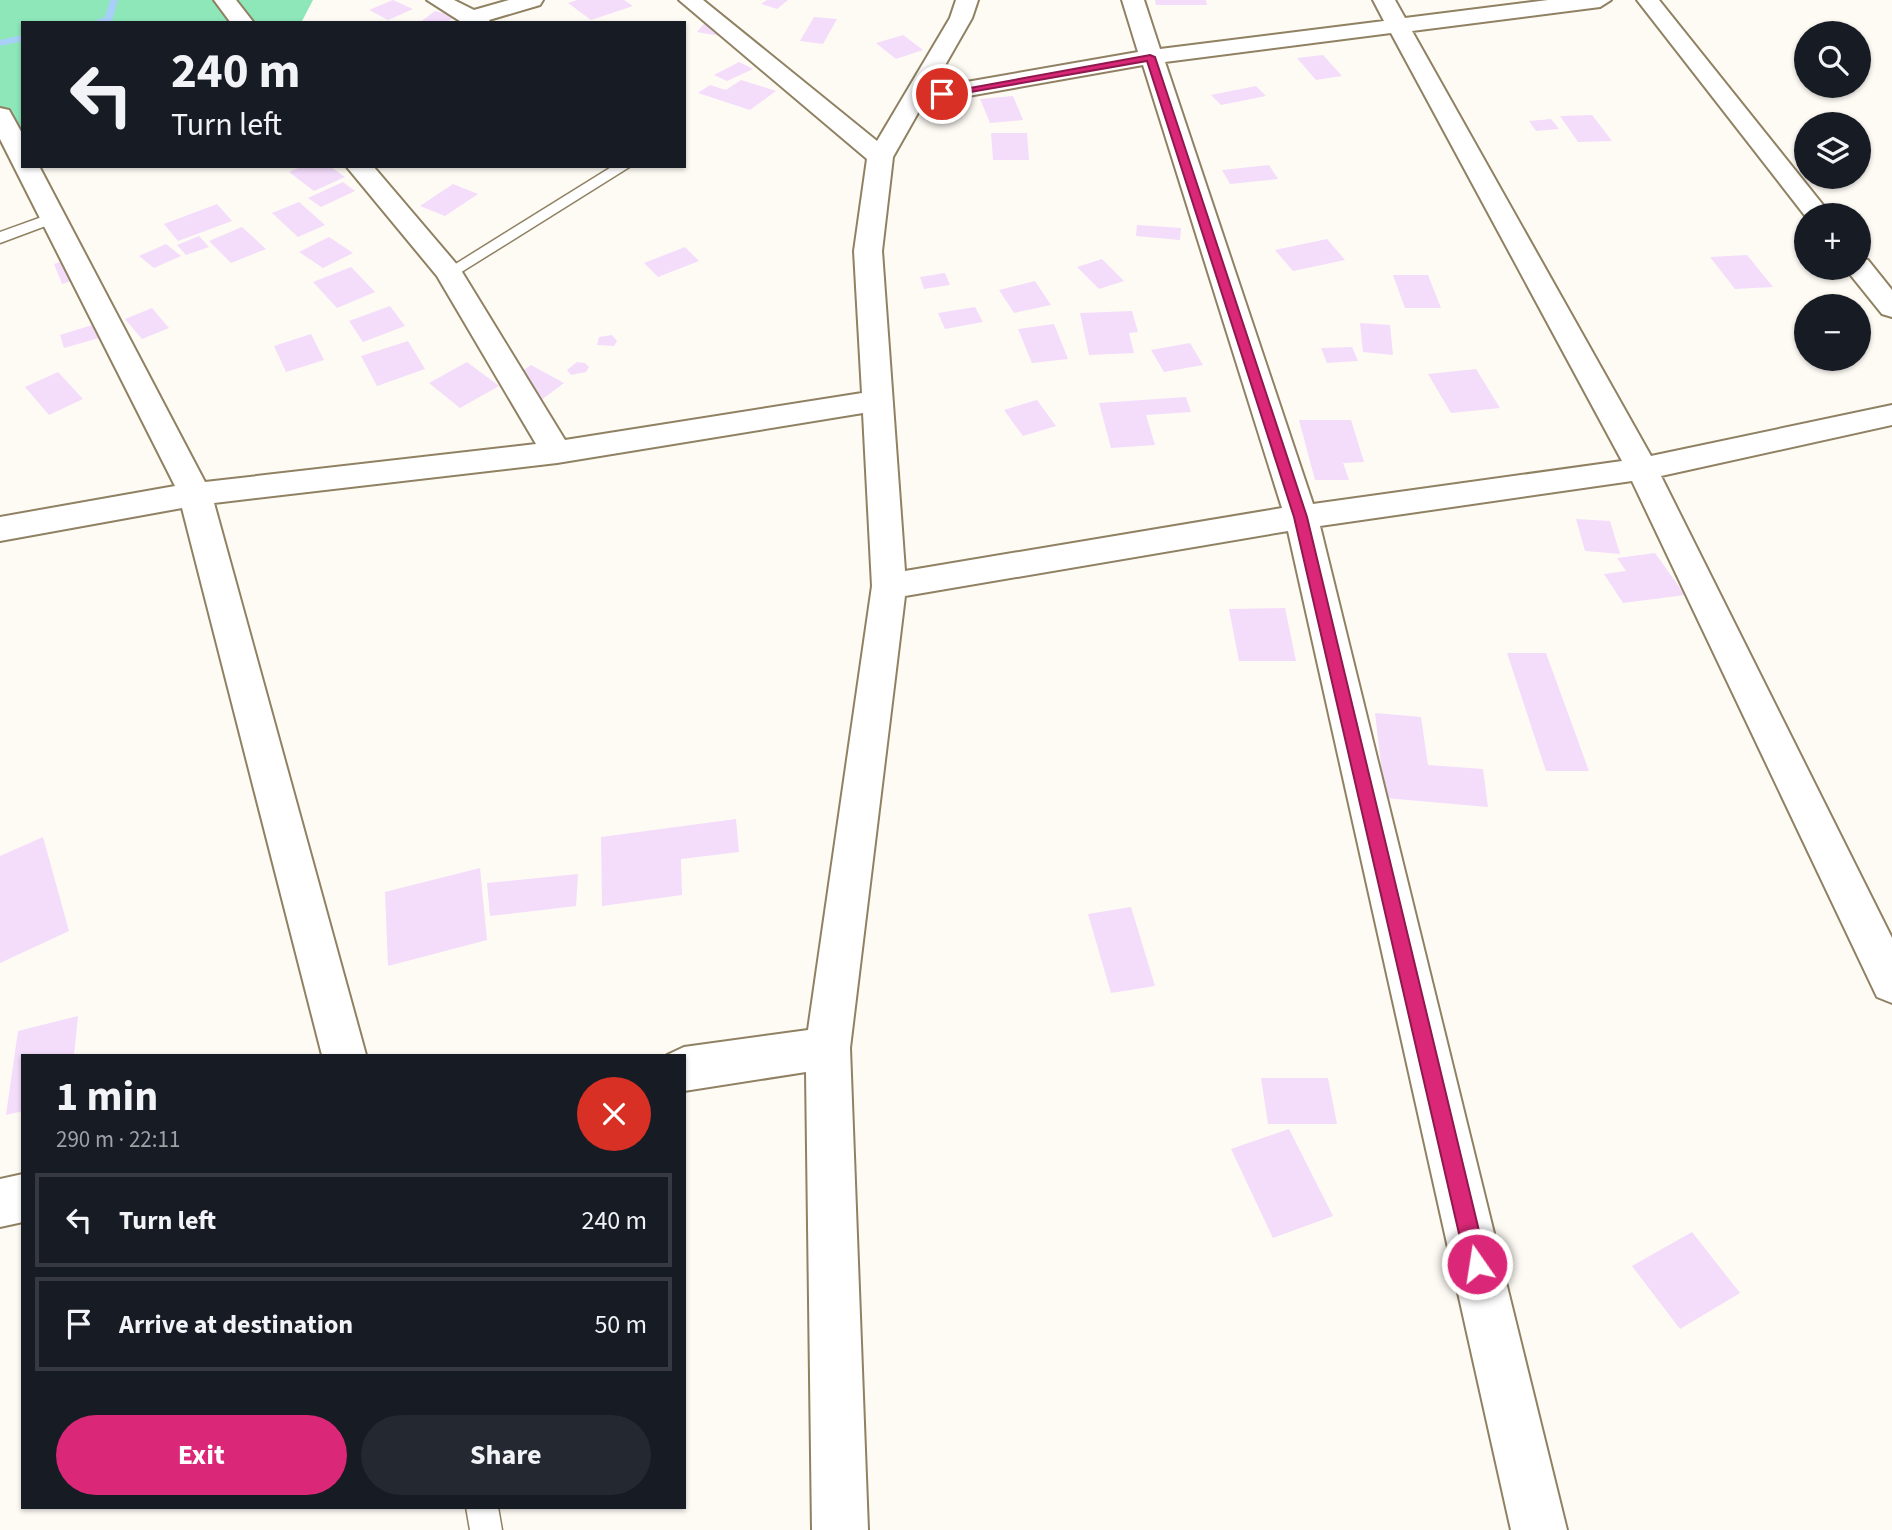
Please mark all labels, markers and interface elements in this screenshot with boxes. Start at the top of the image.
map controls [1794,21,1871,371]
button: search [1794,21,1871,98]
text: 240 m [171,37,300,107]
icon: left [56,49,147,140]
pin [912,64,972,124]
icon: arrive [923,75,961,113]
text: Turn left [171,102,282,148]
button: layers [1794,112,1871,189]
button: + [1794,203,1871,280]
button: − [1794,294,1871,371]
text: 1 min [56,1067,158,1127]
button: close [577,1077,651,1151]
text: 290 m · 22:11 [56,1123,180,1156]
icon: left [60,1201,98,1239]
text: Turn left [119,1202,216,1239]
text: 240 m [581,1202,647,1239]
position arrow [1440,1227,1514,1301]
icon: arrive [60,1305,98,1343]
text: Arrive at destination [119,1306,353,1343]
text: 50 m [594,1306,647,1343]
button: Exit [56,1415,347,1495]
button: Share [361,1415,651,1495]

